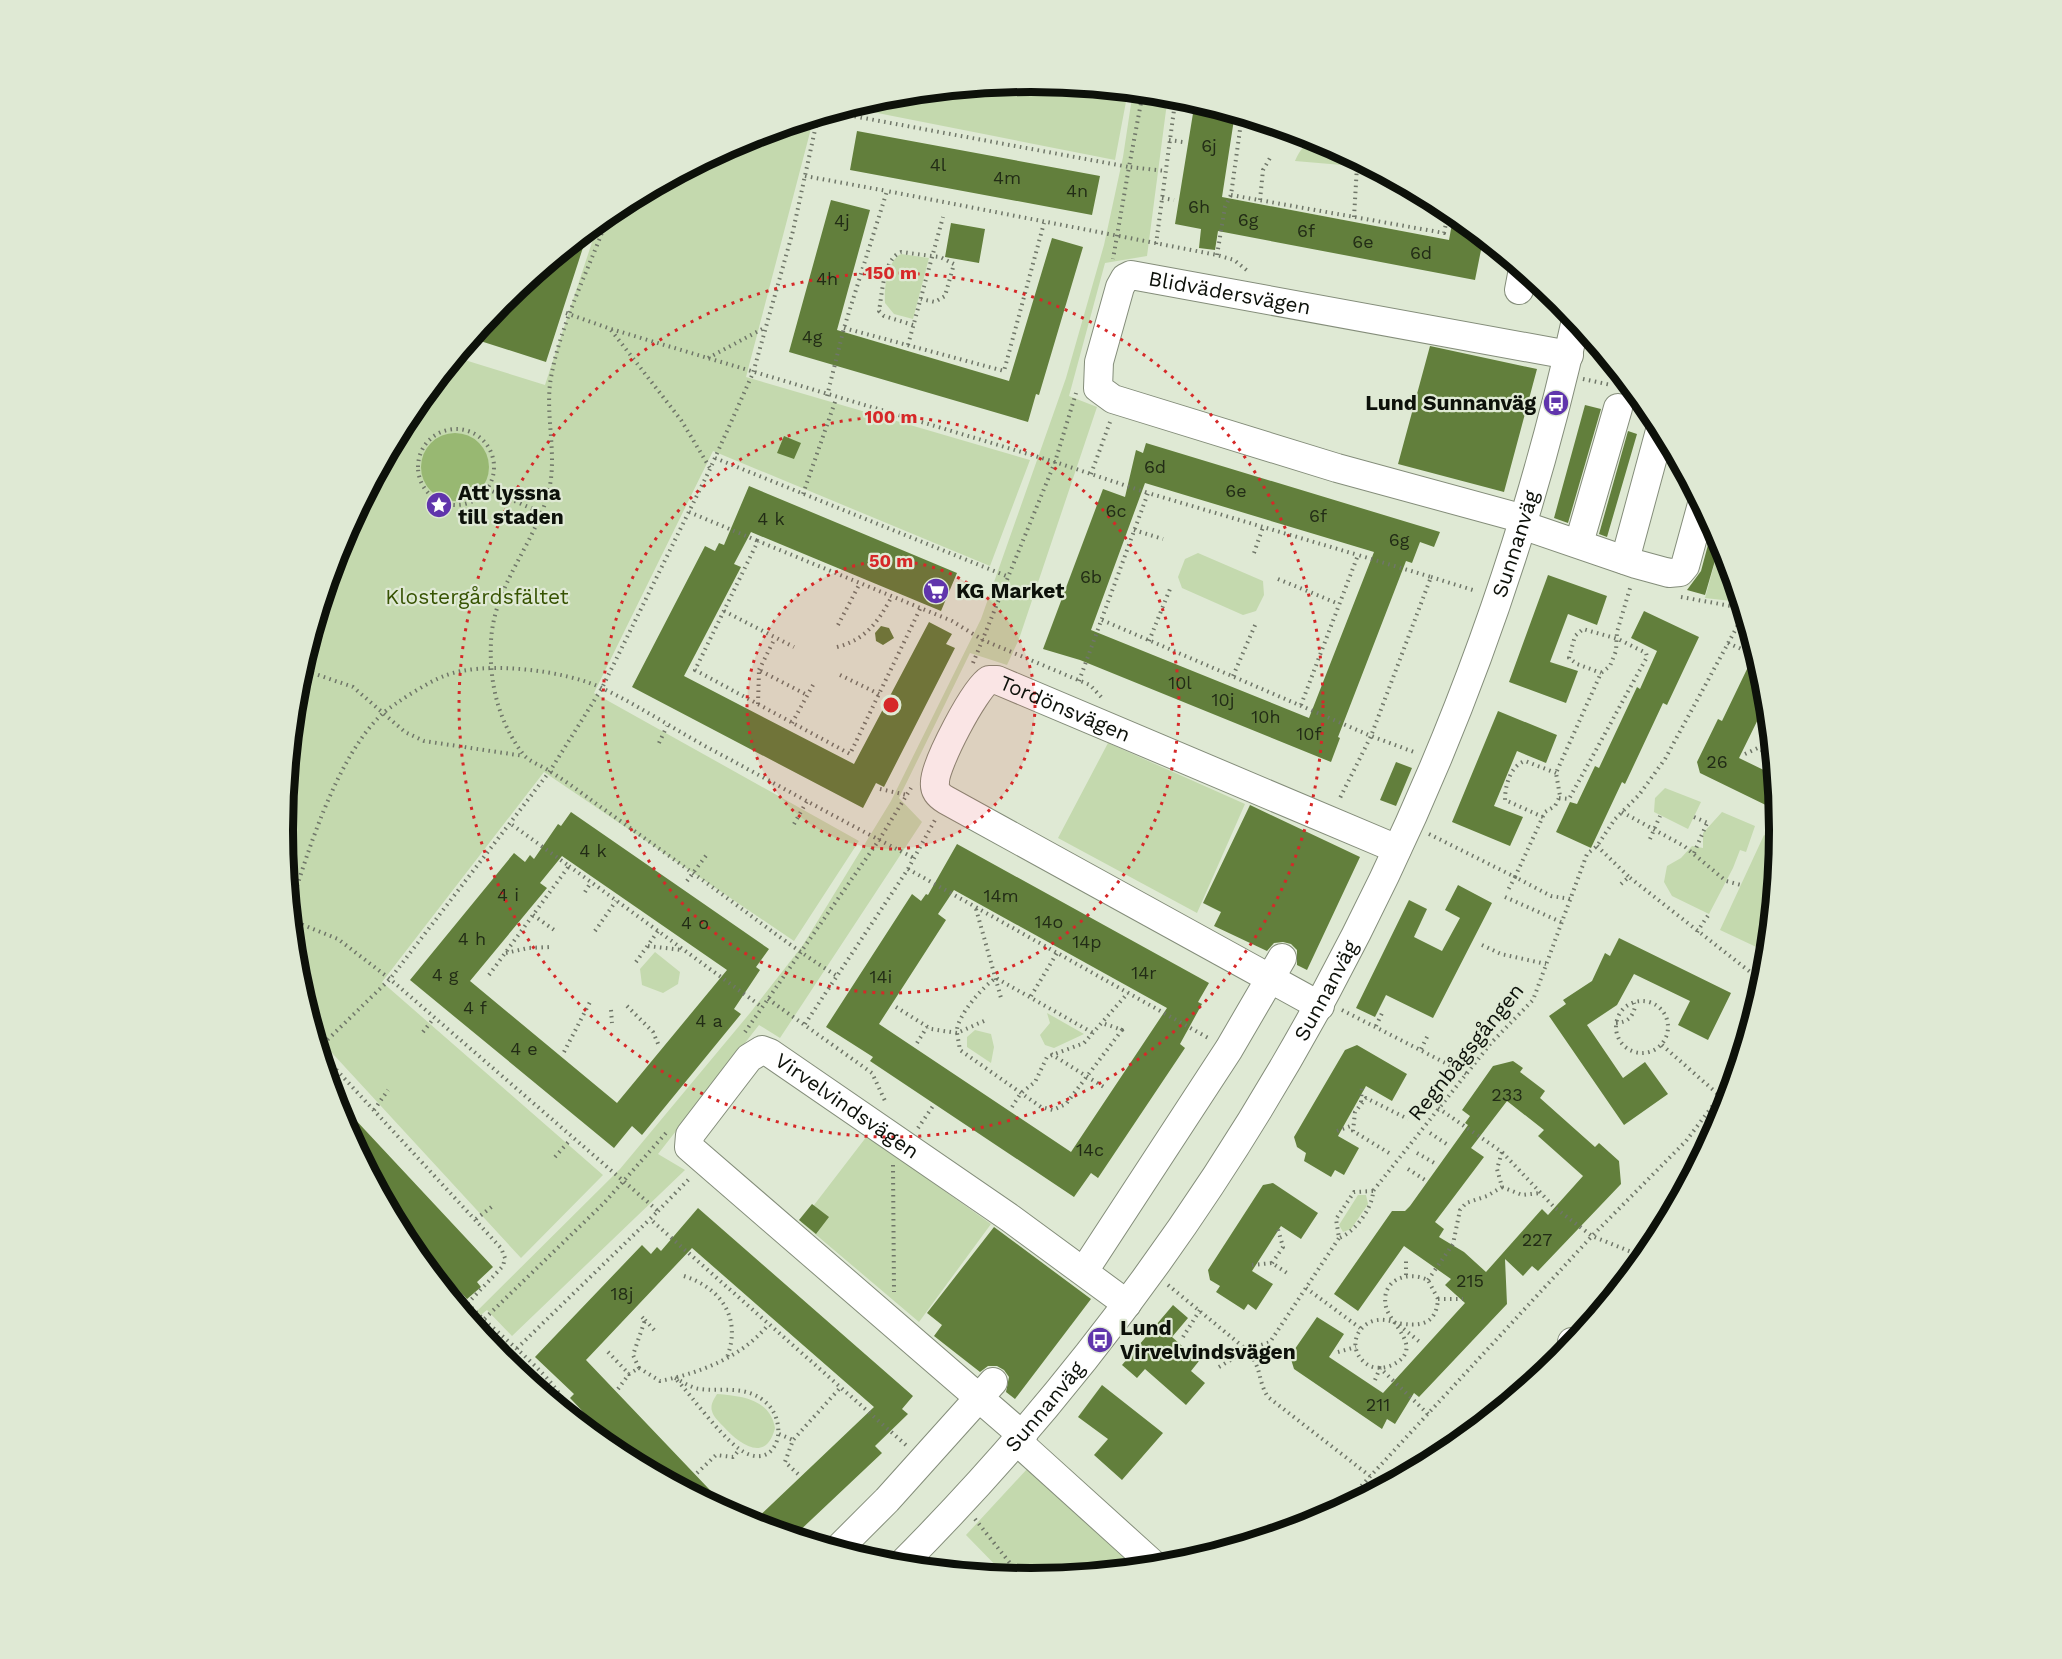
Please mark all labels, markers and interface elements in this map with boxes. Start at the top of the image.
house number: 6j [1201,135,1217,156]
house number: 4l [930,154,947,175]
house number: 4m [993,167,1021,188]
house number: 4n [1066,180,1088,201]
house number: 6h [1188,196,1210,217]
house number: 6g [1238,209,1259,230]
house number: 4j [834,210,850,231]
house number: 6f [1297,220,1315,241]
house number: 6e [1352,231,1374,252]
house number: 6d [1410,242,1432,263]
text: 150 m [865,262,917,283]
street label: Blidvädersvägen [1147,265,1313,320]
house number: 4h [816,268,838,289]
house number: 4g [802,326,823,347]
bus stop icon: Lund Sunnanväg [1541,388,1571,418]
place label: Lund Sunnanväg [1365,390,1536,415]
text: 100 m [864,406,918,427]
house number: 6d [1144,456,1166,477]
place label: Att lyssna till staden [458,480,564,529]
house number: 6e [1225,480,1247,501]
street label: Sunnanväg [1486,487,1544,600]
place icon: Att lyssna till staden [424,490,454,520]
house number: 6c [1105,500,1127,521]
house number: 6f [1309,505,1327,526]
house number: 4 k [757,508,785,529]
house number: 6g [1389,529,1410,550]
text: 50 m [869,550,913,571]
house number: 6b [1080,566,1102,587]
supermarket icon: KG Market [921,576,951,606]
place label: KG Market [956,578,1065,603]
park label: Klostergårdsfältet [385,584,569,609]
street label: Tordönsvägen [996,670,1134,747]
house number: 10l [1168,672,1192,693]
house number: 10j [1211,689,1235,710]
centre of rings [881,695,901,715]
house number: 10h [1251,706,1281,727]
house number: 10f [1296,723,1322,744]
house number: 26 [1706,751,1728,772]
house number: 4 k [579,840,607,861]
house number: 4 i [497,884,519,905]
house number: 14m [983,885,1019,906]
house number: 14o [1035,911,1063,932]
house number: 4 o [681,912,709,933]
house number: 4 h [458,928,486,949]
house number: 14p [1072,931,1102,952]
street label: Sunnanväg [1288,935,1363,1045]
house number: 14r [1131,962,1157,983]
house number: 4 g [432,964,459,985]
house number: 14i [870,966,892,987]
street label: Regnbågsgången [1403,978,1529,1125]
house number: 4 f [463,997,487,1018]
house number: 4 a [695,1010,723,1031]
house number: 4 e [510,1038,538,1059]
street label: Virvelvindsvägen [771,1047,924,1164]
house number: 233 [1491,1084,1523,1105]
house number: 14c [1076,1139,1104,1160]
house number: 227 [1522,1229,1552,1250]
house number: 215 [1456,1270,1484,1291]
house number: 18j [611,1283,633,1304]
place label: Lund Virvelvindsvägen [1120,1315,1296,1364]
bus stop icon: Lund Virvelvindsvägen [1085,1325,1115,1355]
street label: Sunnanväg [999,1355,1090,1457]
house number: 211 [1366,1394,1390,1415]

